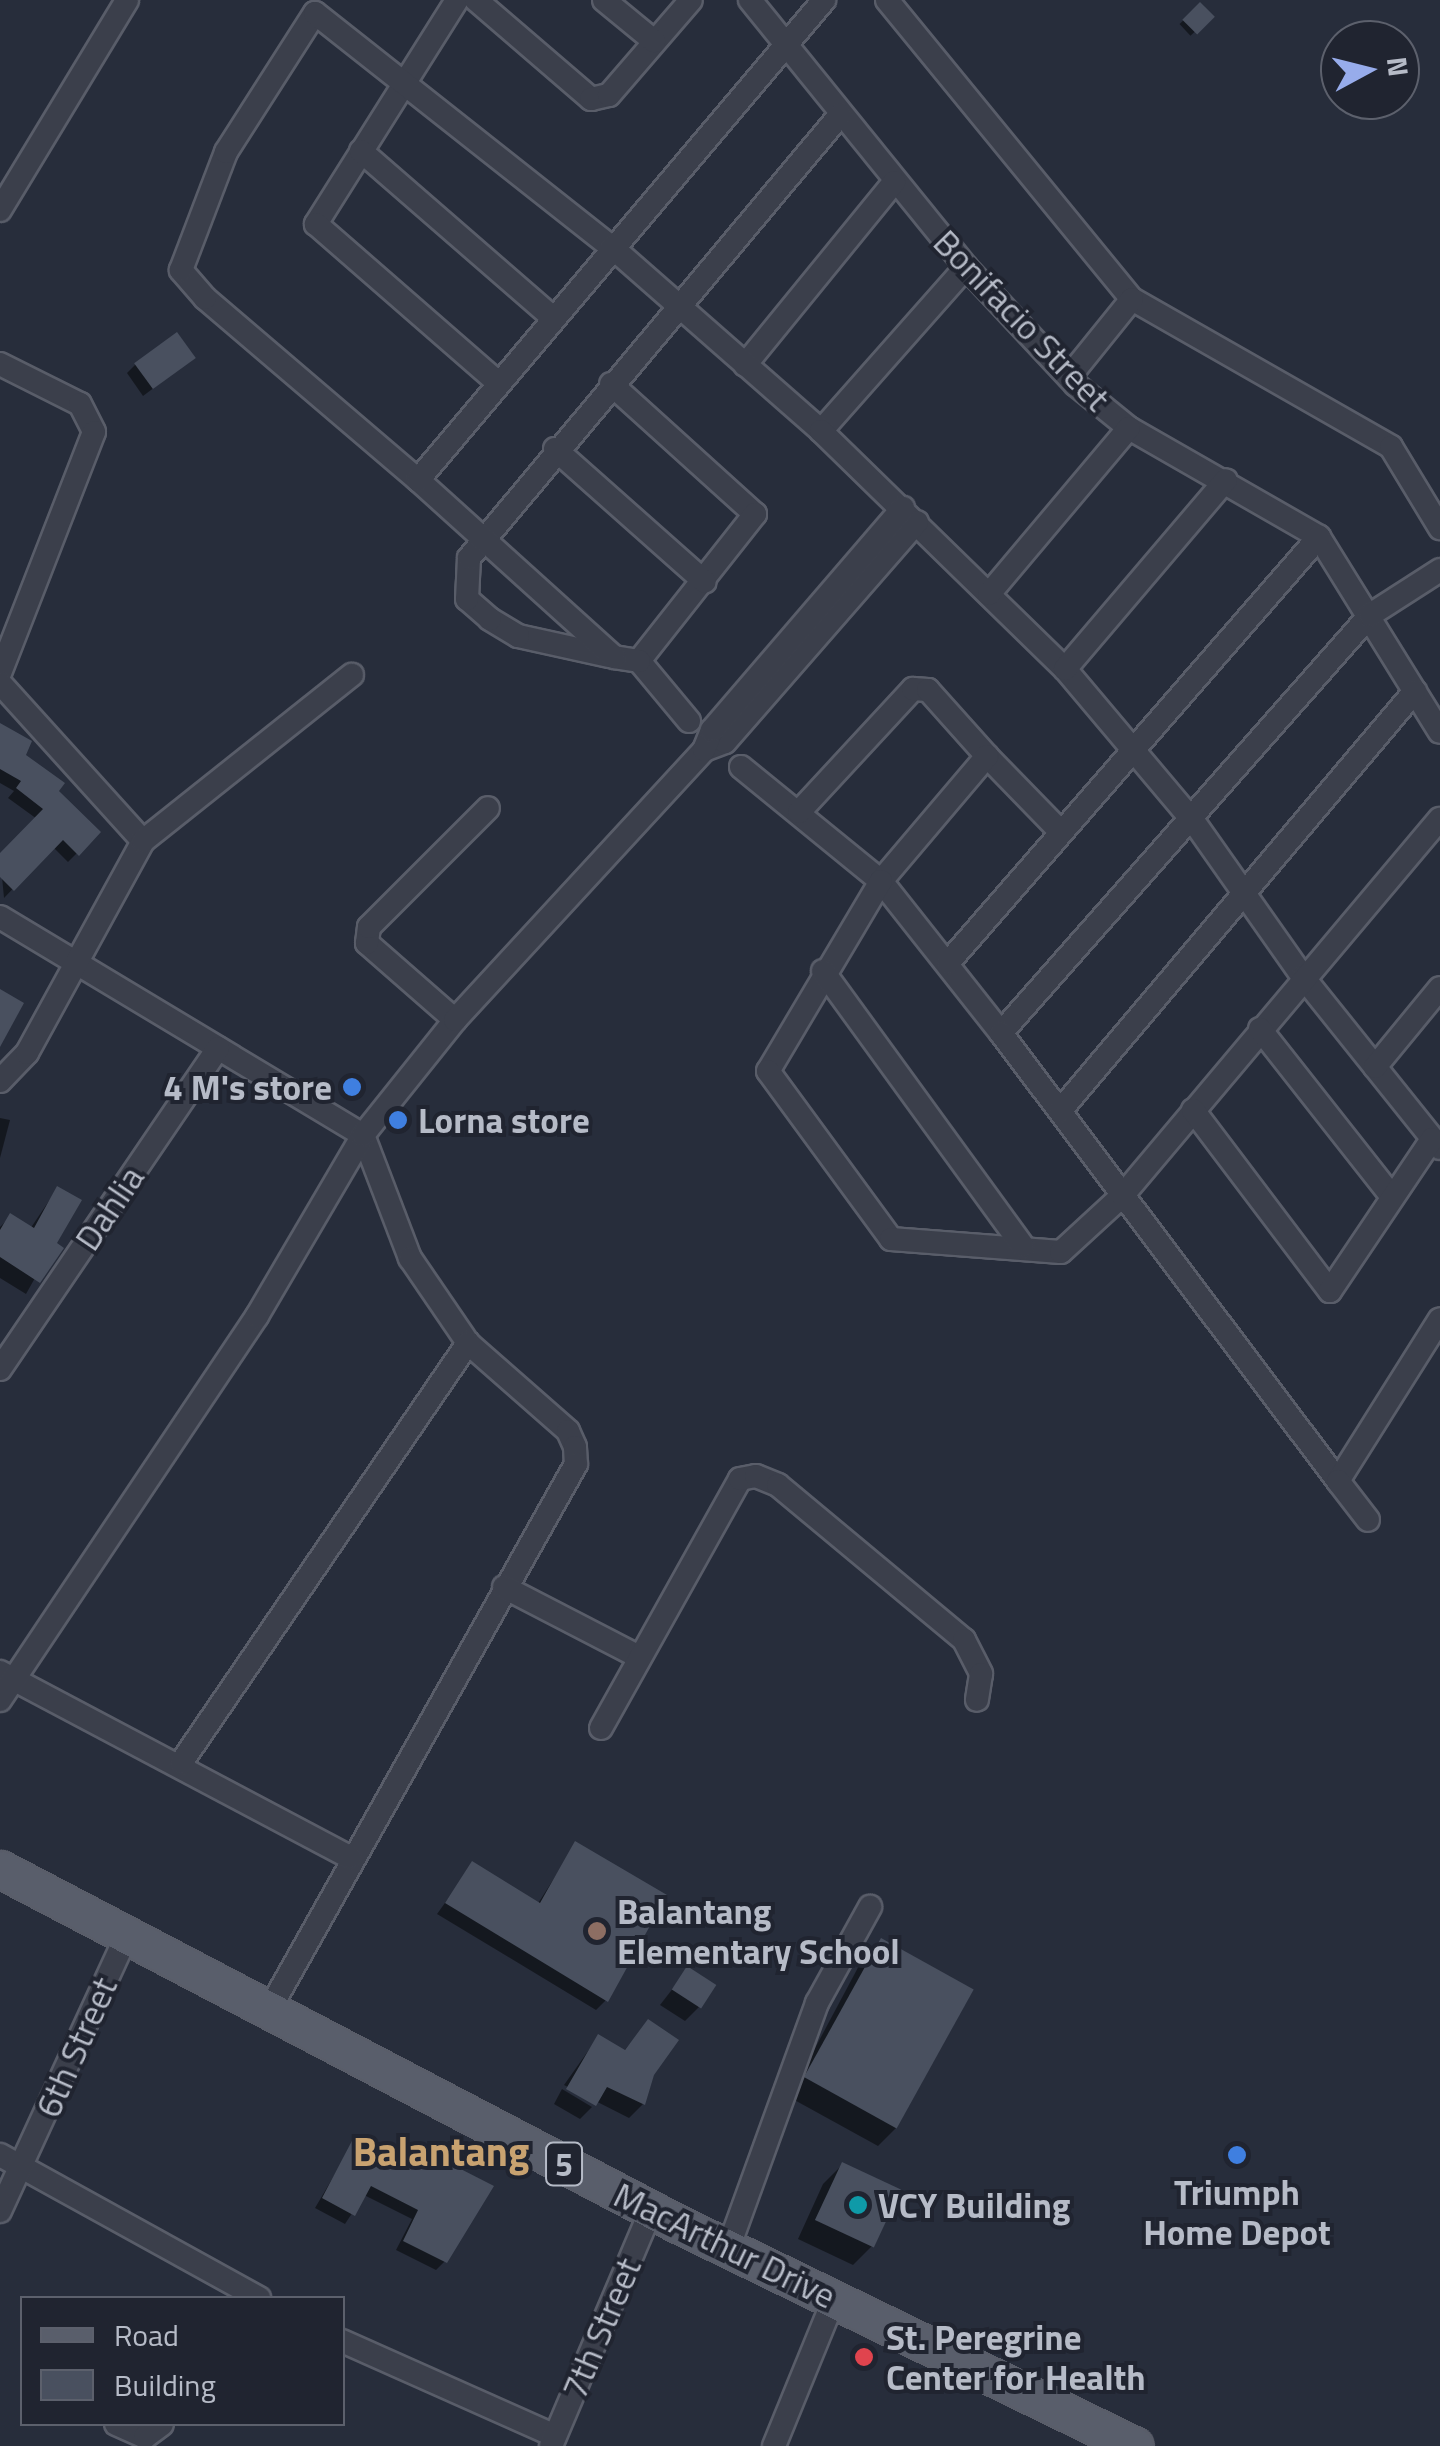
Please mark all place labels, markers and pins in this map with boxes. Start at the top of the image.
place label: 4 M's store [163,1066,332,1108]
marker: 4 M's store [341,1076,363,1098]
place label: Lorna store [418,1099,590,1141]
marker: Lorna store [387,1109,409,1131]
place label: Balantang Elementary School [617,1890,900,1972]
marker: Balantang Elementary School [586,1920,608,1942]
marker: Triumph Home Depot [1226,2144,1248,2166]
place label: Triumph Home Depot [1143,2171,1331,2253]
place label: VCY Building [878,2184,1070,2226]
marker: VCY Building [847,2194,869,2216]
place label: St. Peregrine Center for Health [886,2316,1146,2398]
marker: St. Peregrine Center for Health [851,2344,877,2370]

